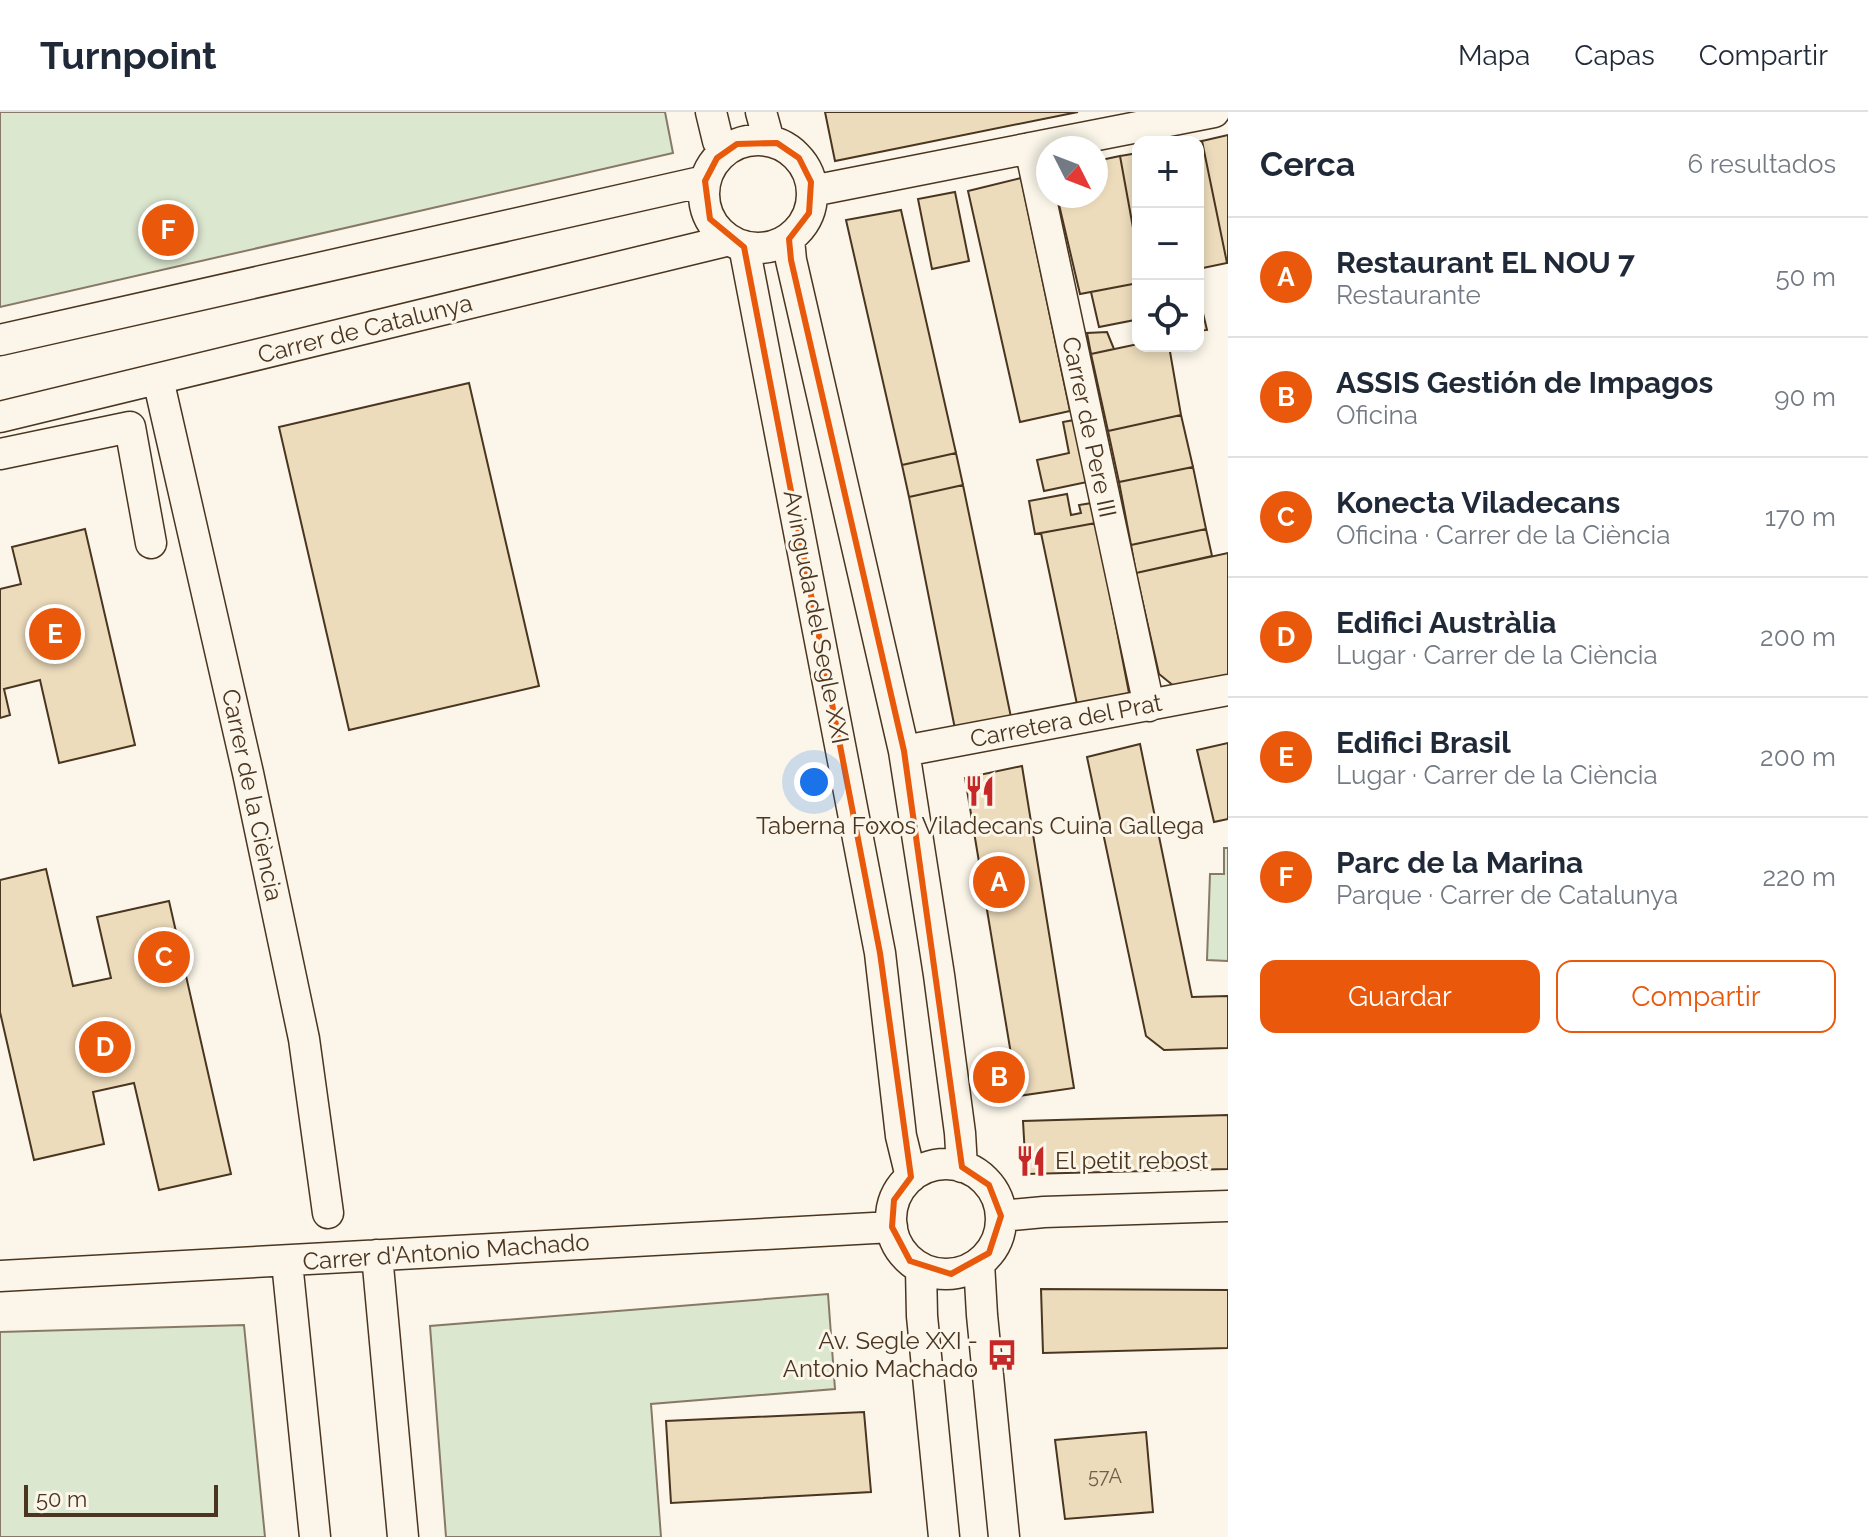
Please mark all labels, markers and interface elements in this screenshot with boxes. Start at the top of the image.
text: Turnpoint [40,33,217,78]
text: Mapa [1458,39,1530,72]
text: Capas [1574,39,1655,72]
text: Compartir [1699,39,1828,72]
north arrow [1036,136,1108,208]
map controls [1132,136,1204,352]
button: + [1132,136,1204,208]
text: Cerca [1260,144,1355,184]
text: 6 resultados [1688,149,1836,179]
pin: F [142,200,194,260]
button: − [1132,208,1204,280]
text: Restaurant EL NOU 7 [1336,245,1635,280]
text: A [1277,262,1295,292]
text: 50 m [1775,262,1836,292]
button: locate [1132,280,1204,352]
text: Restaurante [1336,280,1481,310]
street label: Carrer de Catalunya [255,288,475,369]
street label: Carrer de Pere III [1056,334,1123,520]
text: ASSIS Gestión de Impagos [1336,365,1713,400]
text: B [1277,382,1295,412]
text: 90 m [1774,382,1836,412]
text: Oficina [1336,400,1418,430]
text: Konecta Viladecans [1336,485,1620,520]
street label: Avinguda del Segle XXI [778,488,855,746]
text: C [1277,502,1295,532]
text: 170 m [1765,502,1836,532]
text: Oficina · Carrer de la Ciència [1336,520,1670,550]
pin: E [29,604,81,664]
text: Edifici Austràlia [1336,605,1556,640]
text: D [1277,622,1295,652]
text: 200 m [1760,622,1836,652]
text: Lugar · Carrer de la Ciència [1336,640,1658,670]
street label: Carrer de la Ciència [216,686,289,904]
street label: Carretera del Prat [968,688,1164,753]
text: Edifici Brasil [1336,725,1511,760]
text: E [1278,742,1294,772]
text: 200 m [1760,742,1836,772]
text: Lugar · Carrer de la Ciència [1336,760,1658,790]
your location [794,762,834,802]
restaurant icon: Taberna Foxos Viladecans Cuina Gallega [963,774,997,808]
place label: Taberna Foxos Viladecans Cuina Gallega [756,811,1204,840]
text: Parc de la Marina [1336,845,1583,880]
pin: A [973,852,1025,912]
text: F [1279,862,1293,892]
text: 220 m [1762,862,1836,892]
text: Parque · Carrer de Catalunya [1336,880,1678,910]
pin: C [138,927,190,987]
button: Guardar [1260,960,1540,1033]
button: Compartir [1556,960,1836,1033]
pin: D [79,1017,131,1077]
pin: B [973,1047,1025,1107]
restaurant icon: El petit rebost [1014,1144,1048,1178]
place label: El petit rebost [1055,1146,1209,1175]
street label: Carrer d'Antonio Machado [302,1227,590,1276]
place label: Av. Segle XXI - Antonio Machado [783,1326,978,1383]
bus stop icon: Av. Segle XXI - Antonio Machado [985,1338,1019,1372]
house number: 57A [1088,1464,1123,1488]
scale bar [24,1481,218,1517]
text: 50 m [36,1486,87,1512]

